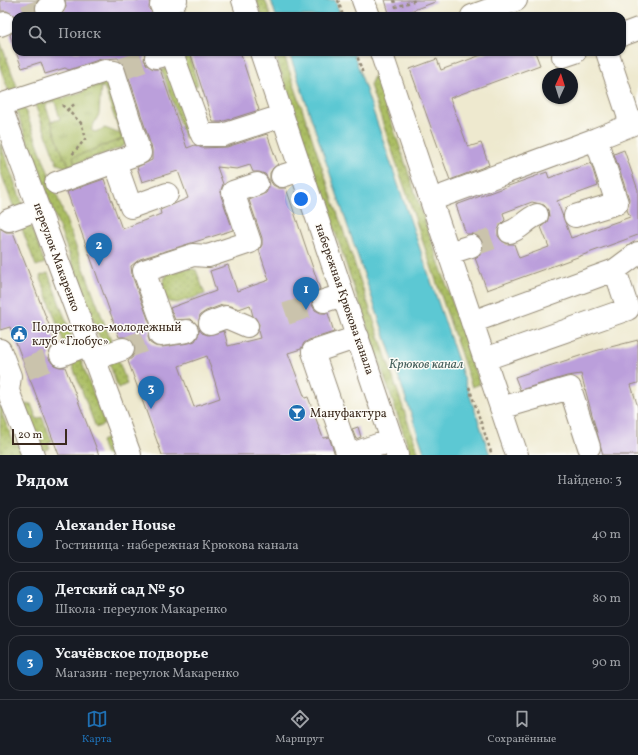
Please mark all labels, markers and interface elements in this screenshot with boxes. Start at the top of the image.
search box [12,12,626,56]
icon: search [26,23,48,45]
text: Поиск [58,24,101,45]
north arrow [542,68,578,104]
your location [291,189,311,209]
street label: переулок Макаренко [29,201,83,314]
street label: набережная Крюкова канала [311,222,377,377]
pin: 2 [86,233,112,266]
pin: 1 [293,277,319,310]
place label: Подростково-молодежный клуб «Глобус» [32,320,182,350]
public building icon: Подростково-молодежный клуб «Глобус» [9,324,29,344]
water label: Крюков канал [389,356,463,374]
pin: 3 [138,376,164,409]
bar icon: Мануфактура [287,403,307,423]
place label: Мануфактура [310,406,387,422]
scale bar [12,427,67,446]
text: 20 m [18,428,42,443]
text: Рядом [16,470,69,493]
text: Найдено: 3 [557,472,622,490]
text: Alexander House [55,516,176,537]
text: 1 [27,526,33,544]
text: 40 m [592,526,621,544]
text: Гостиница · набережная Крюкова канала [55,537,299,555]
text: Детский сад № 50 [55,580,185,601]
text: 2 [27,590,33,608]
text: 80 m [592,590,621,608]
text: Школа · переулок Макаренко [55,601,227,619]
text: Усачёвское подворье [55,644,208,665]
text: 3 [27,654,33,672]
text: 90 m [592,654,621,672]
text: Магазин · переулок Макаренко [55,665,239,683]
tab: Карта [82,708,112,747]
tab: Маршрут [275,708,324,747]
tab: Сохранённые [488,708,556,747]

